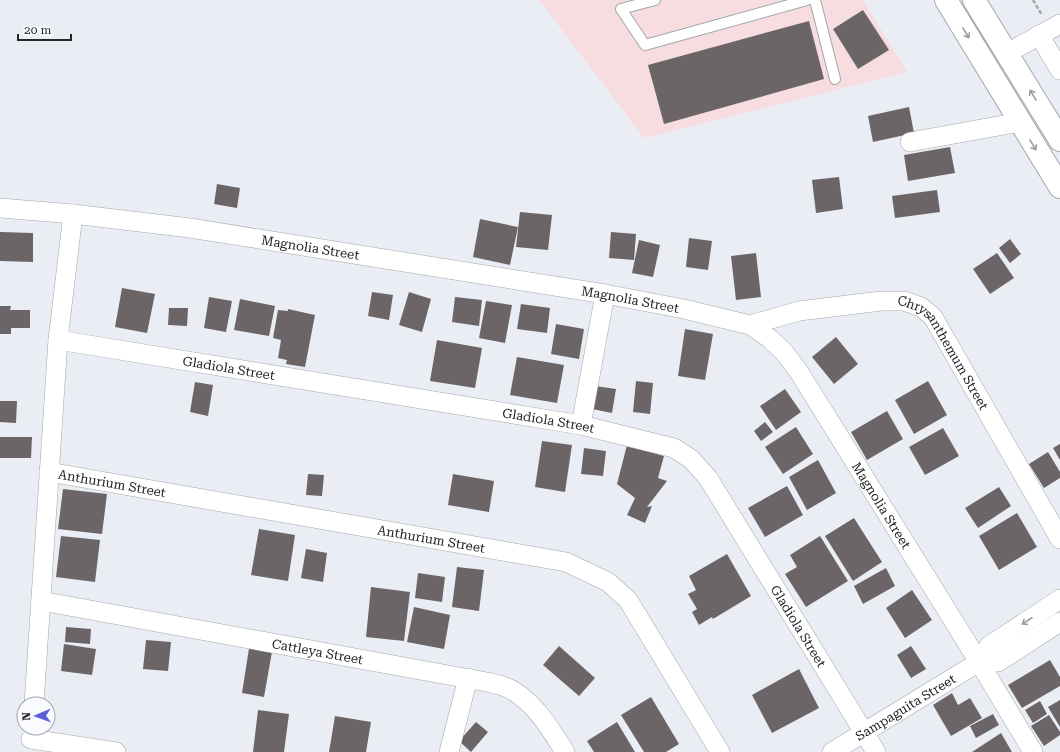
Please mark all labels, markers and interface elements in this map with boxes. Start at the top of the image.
scale bar [18,16,71,42]
text: 20 m [24,23,51,37]
one-way arrow [962,27,970,38]
one-way arrow [1028,89,1036,101]
one-way arrow [1029,139,1038,150]
street label: Magnolia Street [260,232,361,262]
street label: Magnolia Street [580,283,680,315]
street label: Chrysanthemum Street [898,294,992,412]
street label: Gladiola Street [182,353,276,383]
street label: Gladiola Street [501,405,596,436]
street label: Magnolia Street [849,459,914,551]
street label: Anthurium Street [57,466,167,500]
street label: Anthurium Street [376,522,486,555]
street label: Gladiola Street [768,582,830,670]
one-way arrow [1022,617,1033,625]
street label: Cattleya Street [271,636,364,667]
street label: Sampaguita Street [853,671,958,743]
north arrow [16,696,56,736]
text: N [20,711,33,721]

